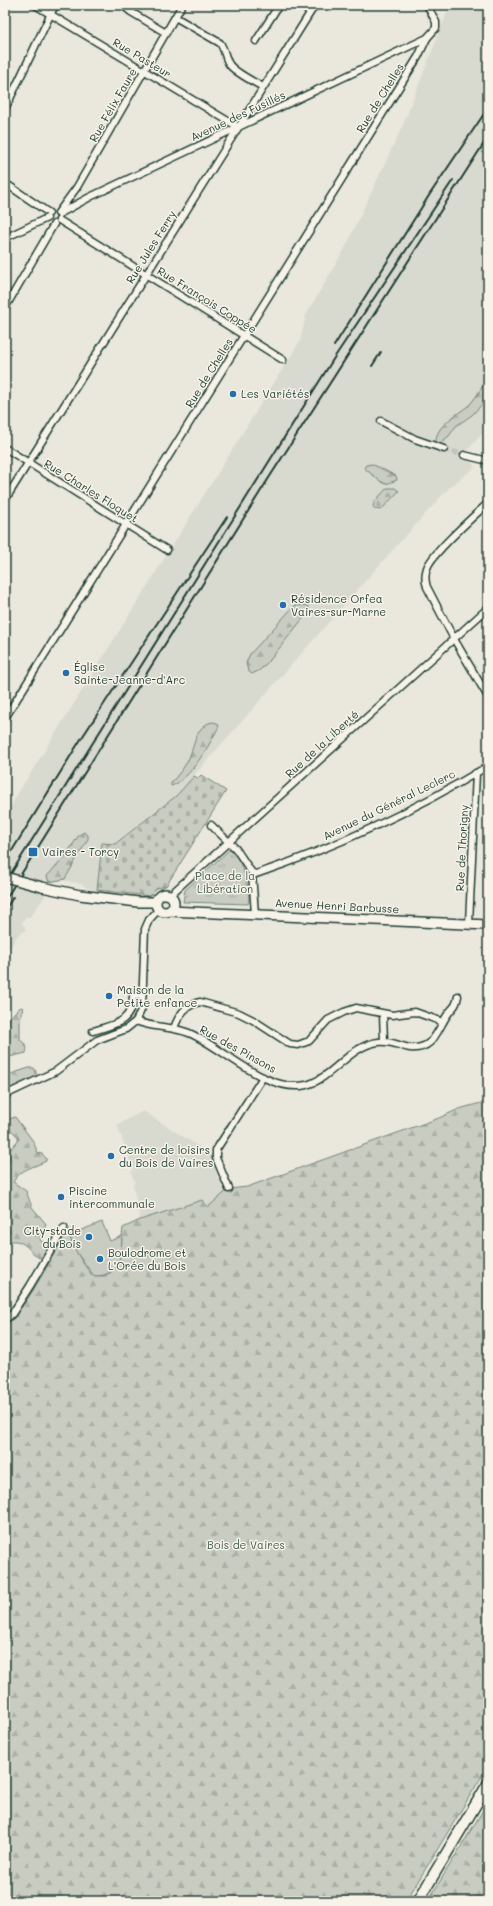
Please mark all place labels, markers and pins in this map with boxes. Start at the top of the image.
place label: Les Variétés [241,386,309,401]
marker: Les Variétés [228,389,238,399]
place label: Résidence Orfea Vaires-sur-Marne [291,591,386,619]
marker: Résidence Orfea Vaires-sur-Marne [278,600,288,610]
place label: Église Sainte-Jeanne-d'Arc [74,659,185,687]
marker: Église Sainte-Jeanne-d'Arc [61,668,71,678]
place label: Vaires - Torcy [42,844,119,859]
marker: Vaires - Torcy [27,846,39,858]
place label: Maison de la Petite enfance [117,982,198,1010]
marker: Maison de la Petite enfance [104,991,114,1001]
place label: Centre de loisirs du Bois de Vaires [119,1142,213,1170]
marker: Centre de loisirs du Bois de Vaires [106,1151,116,1161]
place label: Piscine intercommunale [69,1183,155,1211]
marker: Piscine intercommunale [56,1192,66,1202]
place label: City-stade du Bois [24,1223,81,1251]
marker: City-stade du Bois [84,1232,94,1242]
place label: Boulodrome et L’Orée du Bois [108,1245,187,1273]
marker: Boulodrome et L’Orée du Bois [95,1254,105,1264]

